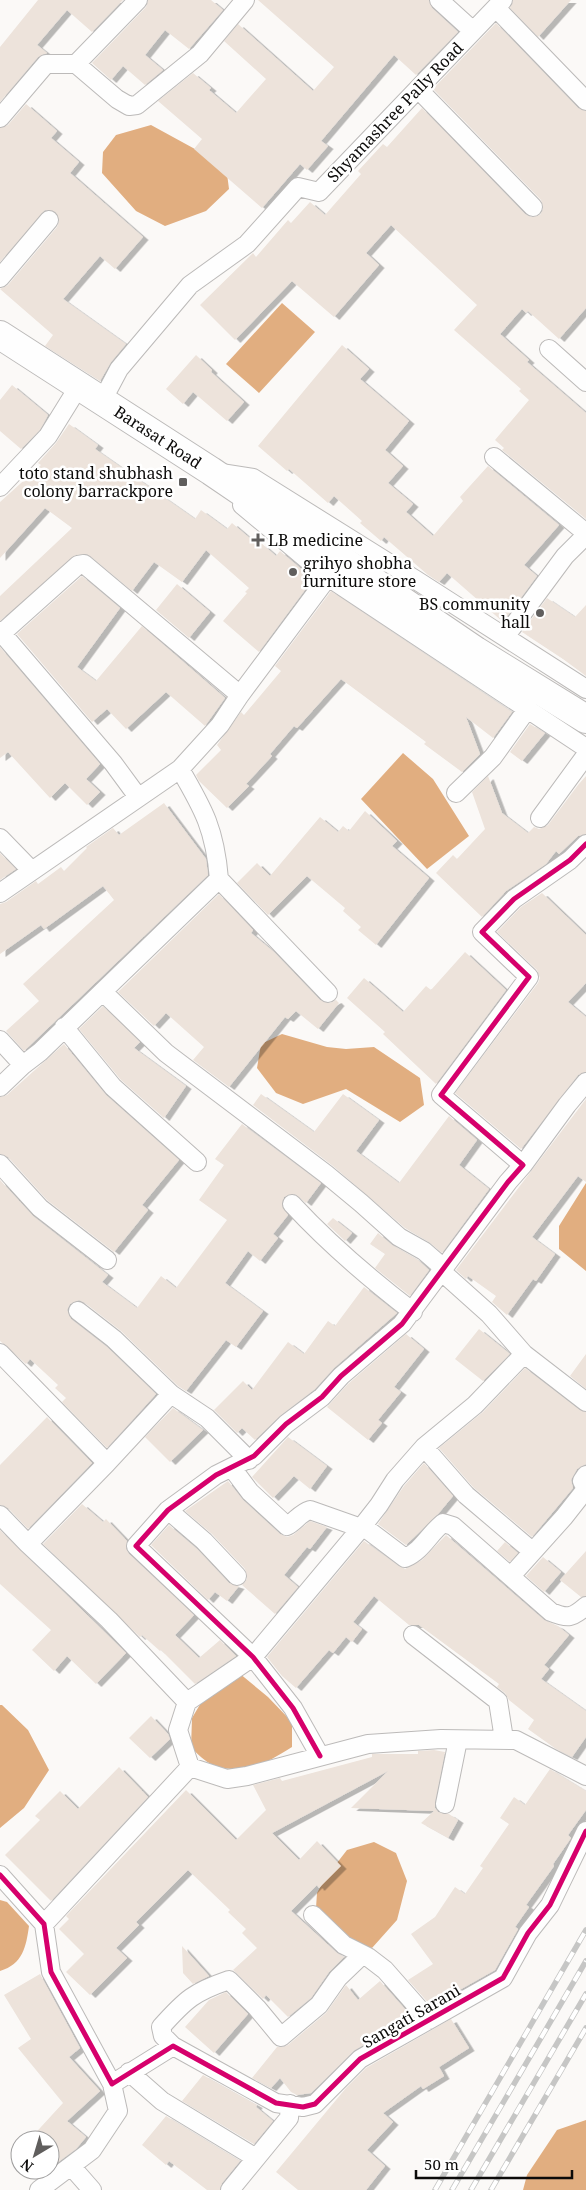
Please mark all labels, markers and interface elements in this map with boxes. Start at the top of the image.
street label: Shyamashree Pally Road [322,37,468,187]
street label: Barasat Road [110,400,206,474]
place label: toto stand shubhash colony barrackpore [19,462,173,502]
marker: toto stand shubhash colony barrackpore [177,476,189,488]
place label: LB medicine [268,529,363,551]
marker: LB medicine [252,534,264,546]
place label: grihyo shobha furniture store [303,552,416,592]
marker: grihyo shobha furniture store [287,566,299,578]
place label: BS community hall [419,593,531,633]
marker: BS community hall [534,607,546,619]
street label: Sangati Sarani [358,1979,464,2053]
north arrow [10,2130,60,2180]
scale bar [416,2148,572,2180]
text: 50 m [424,2154,459,2174]
text: N [16,2155,37,2177]

